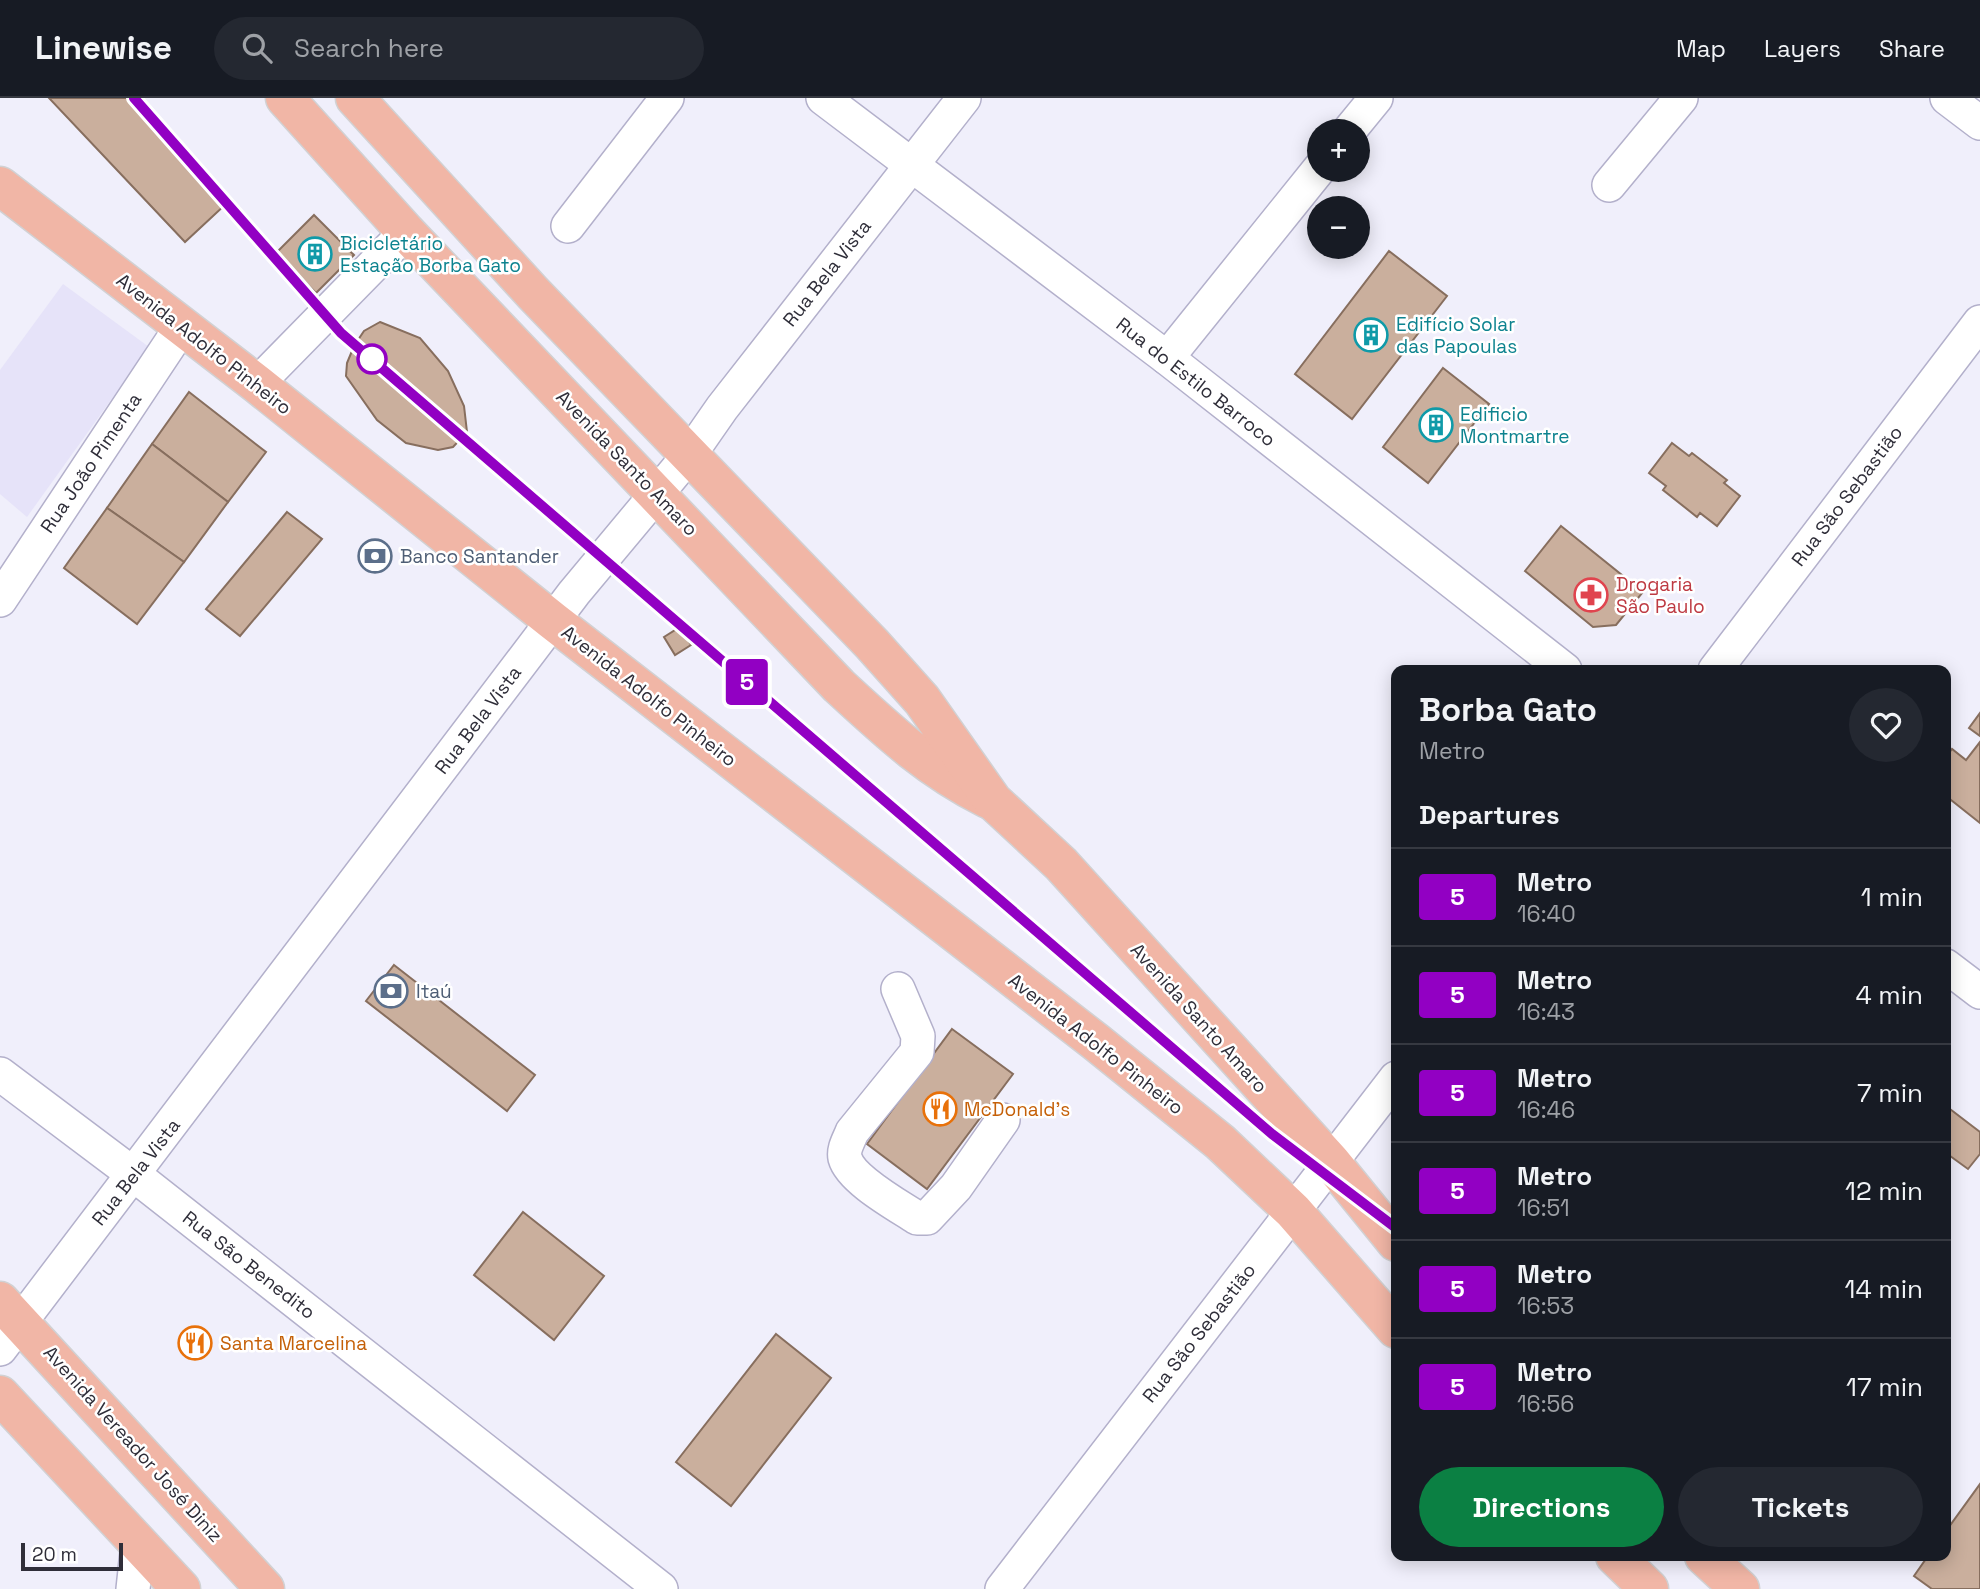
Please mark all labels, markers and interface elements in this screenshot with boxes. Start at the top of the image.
search box [214,17,704,80]
text: Linewise [35,27,172,69]
icon: search [238,29,276,67]
text: Search here [294,31,444,65]
text: Map [1676,33,1726,64]
text: Layers [1764,33,1841,64]
text: Share [1879,33,1945,64]
map controls [1307,119,1370,259]
button: + [1307,119,1370,182]
button: − [1307,196,1370,259]
street label: Rua Bela Vista [777,214,877,332]
place label: Bicicletário Estação Borba Gato [340,231,521,278]
building icon: Bicicletário Estação Borba Gato [296,235,334,273]
street label: Avenida Adolfo Pinheiro [111,268,297,420]
street label: Rua do Estilo Barroco [1111,312,1281,452]
place label: Edifício Solar das Papoulas [1396,312,1517,359]
building icon: Edifício Solar das Papoulas [1352,316,1390,354]
unlabelled marker [357,344,387,374]
street label: Avenida Santo Amaro [551,385,703,541]
street label: Rua João Pimenta [35,388,147,538]
place label: Edificio Montmartre [1460,402,1570,449]
building icon: Edificio Montmartre [1417,406,1455,444]
street label: Rua São Sebastião [1786,421,1908,571]
bank icon: Banco Santander [356,537,394,575]
place label: Banco Santander [400,544,559,569]
place label: Drogaria São Paulo [1616,572,1705,619]
pharmacy icon: Drogaria São Paulo [1572,576,1610,614]
street label: Avenida Adolfo Pinheiro [556,620,742,772]
line badge: 5 [724,659,770,705]
street label: Rua Bela Vista [429,661,527,779]
text: 5 [740,666,754,697]
button: heart [1849,688,1923,762]
text: Borba Gato [1419,689,1597,731]
text: Metro [1419,736,1485,766]
text: Departures [1419,798,1560,832]
text: Metro [1517,865,1592,899]
text: 1 min [1861,880,1923,914]
text: 5 [1450,881,1465,912]
text: 16:40 [1517,899,1576,929]
street label: Avenida Santo Amaro [1125,938,1273,1098]
text: Metro [1517,963,1592,997]
street label: Avenida Adolfo Pinheiro [1003,968,1189,1120]
bank icon: Itaú [372,972,410,1010]
text: 4 min [1855,978,1923,1012]
place label: Itaú [416,979,452,1004]
text: 5 [1450,979,1465,1010]
text: 16:43 [1517,997,1575,1027]
text: Metro [1517,1061,1592,1095]
text: 7 min [1857,1076,1923,1110]
text: 5 [1450,1077,1465,1108]
restaurant icon: McDonald's [921,1090,959,1128]
text: 16:46 [1517,1095,1575,1125]
place label: McDonald's [964,1097,1070,1122]
street label: Rua Bela Vista [86,1113,186,1231]
text: Metro [1517,1159,1592,1193]
text: 12 min [1845,1174,1923,1208]
text: 5 [1450,1175,1465,1206]
text: 16:51 [1517,1193,1570,1223]
street label: Rua São Benedito [177,1205,321,1325]
text: Metro [1517,1257,1592,1291]
street label: Rua São Sebastião [1137,1258,1261,1408]
text: 14 min [1845,1272,1923,1306]
text: 5 [1450,1273,1465,1304]
text: 16:53 [1517,1291,1574,1321]
restaurant icon: Santa Marcelina [176,1324,214,1362]
place label: Santa Marcelina [220,1331,367,1356]
street label: Avenida Vereador José Diniz [38,1341,228,1547]
text: Metro [1517,1355,1592,1389]
text: 17 min [1846,1370,1923,1404]
text: 5 [1450,1371,1465,1402]
text: 16:56 [1517,1389,1574,1419]
button: Directions [1419,1467,1664,1547]
button: Tickets [1678,1467,1923,1547]
scale bar [21,1540,122,1572]
text: 20 m [32,1542,77,1567]

